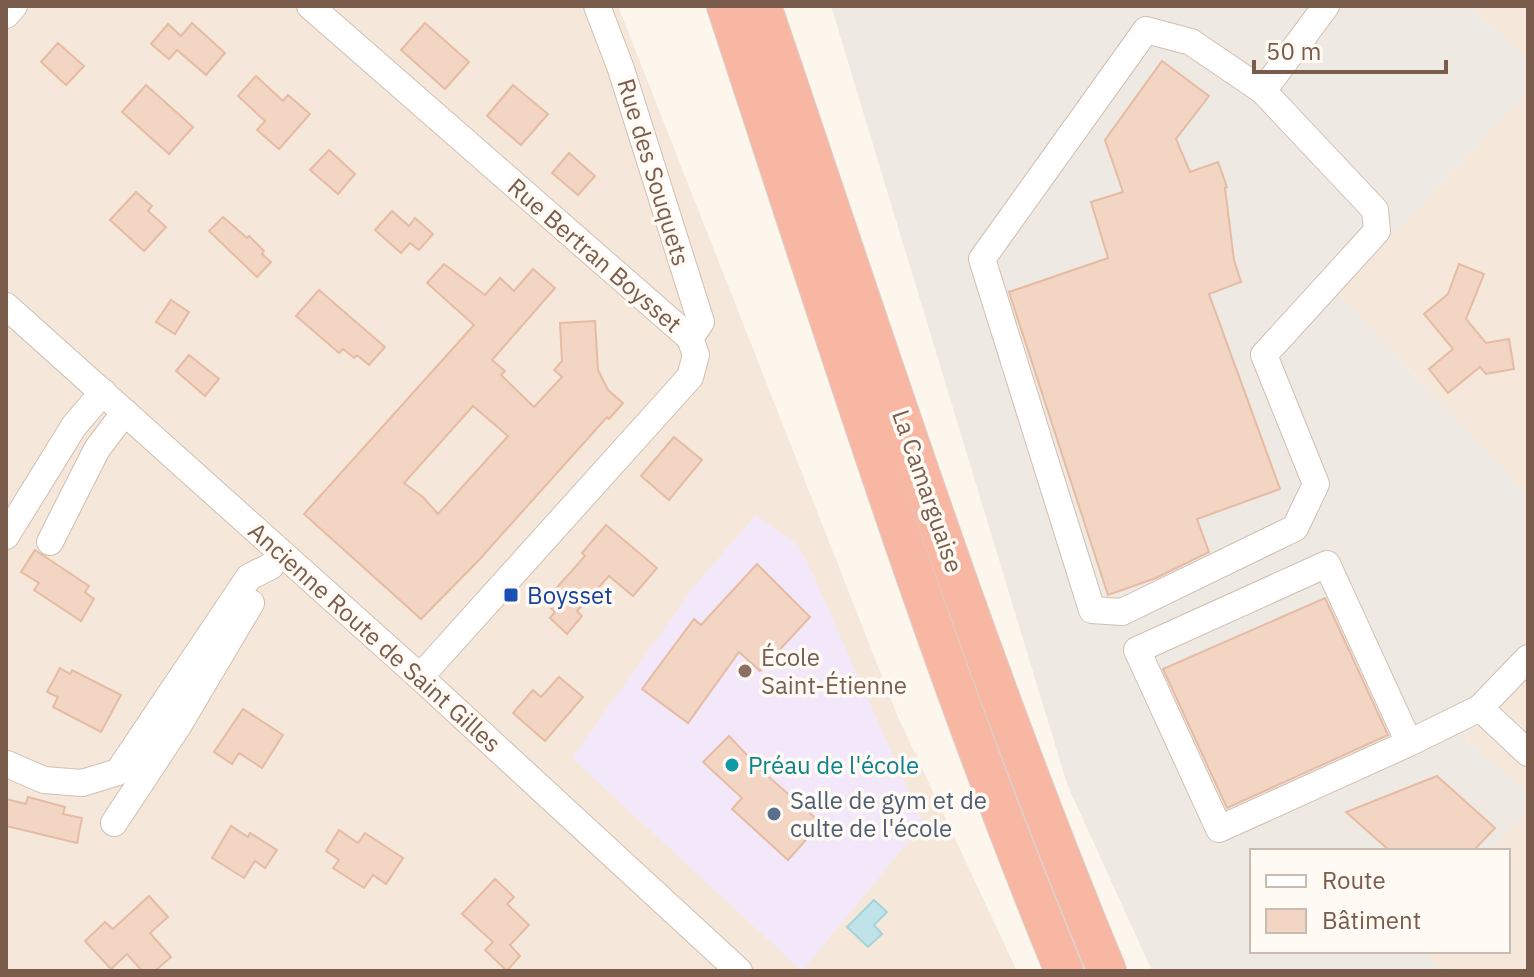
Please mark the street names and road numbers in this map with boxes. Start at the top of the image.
street label: Rue des Souquets [610,74,698,270]
street label: Rue Bertran Boysset [501,171,689,339]
street label: La Camarguaise [885,405,971,577]
street label: Ancienne Route de Saint Gilles [242,515,508,759]

